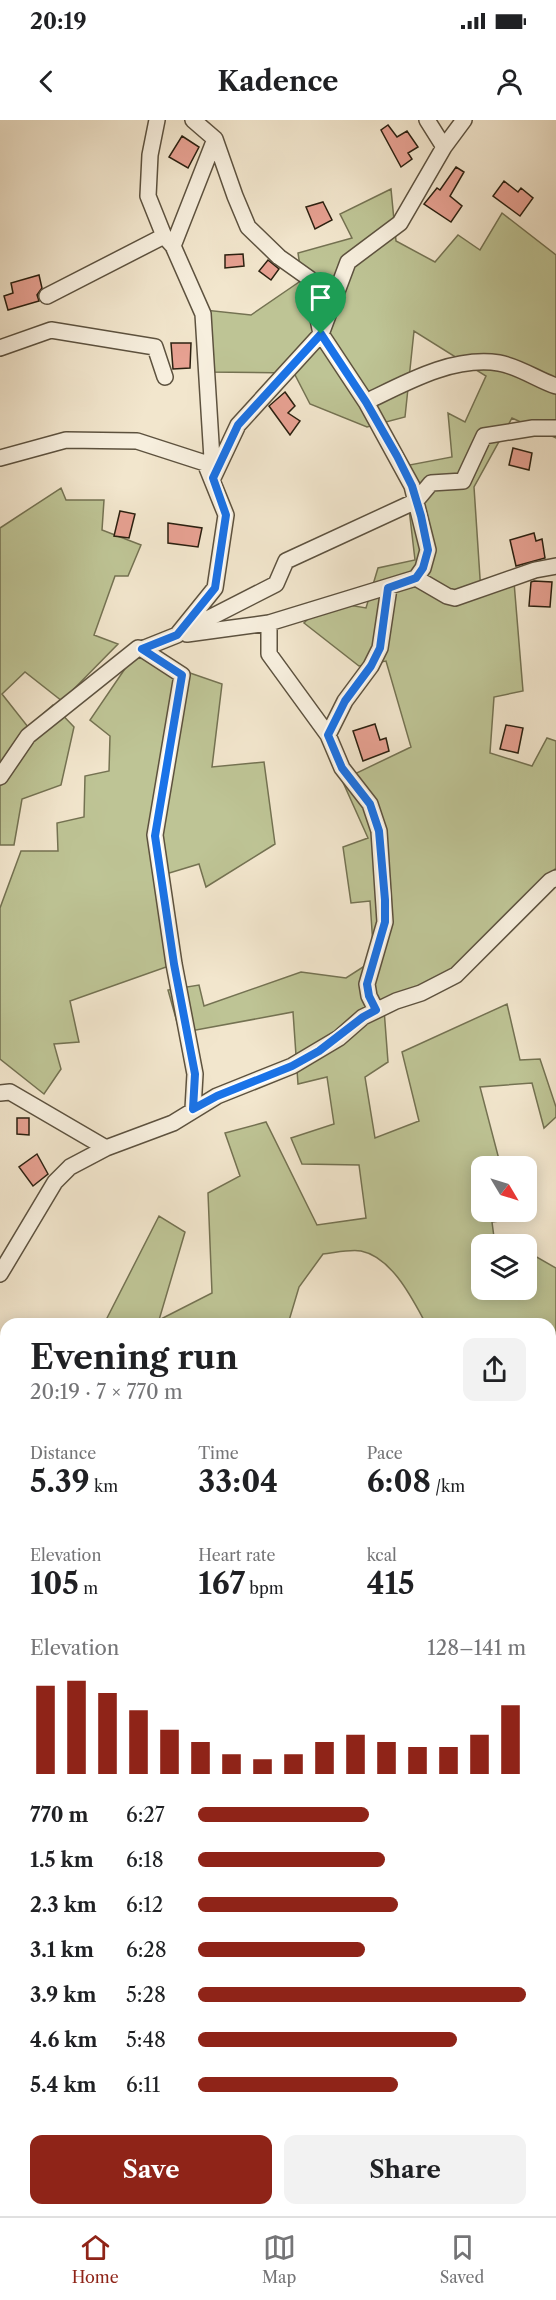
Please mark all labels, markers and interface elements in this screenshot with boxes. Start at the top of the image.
text: 20:19 [30,8,87,35]
icon: back [30,65,63,98]
text: Kadence [218,65,338,98]
icon: person [493,65,526,98]
pin [295,272,346,334]
icon: arrive [304,281,337,314]
north arrow [471,1156,537,1222]
map controls [471,1156,537,1300]
button: layers [471,1234,537,1300]
text: Evening run [30,1337,238,1378]
button: share [463,1338,526,1401]
text: 20:19 · 7 × 770 m [30,1380,183,1404]
text: Distance [30,1443,96,1463]
text: Time [198,1443,239,1463]
text: Pace [367,1443,403,1463]
text: 5.39 [30,1463,90,1500]
text: 33:04 [198,1463,278,1500]
text: 6:08 [367,1463,431,1500]
text: km [90,1476,118,1496]
text: /km [431,1476,465,1496]
text: Elevation [30,1545,101,1565]
text: Heart rate [198,1545,275,1565]
text: kcal [367,1545,397,1565]
text: 105 [30,1565,79,1602]
text: 167 [198,1565,245,1602]
text: 415 [367,1565,415,1602]
text: m [79,1578,98,1598]
text: bpm [245,1578,284,1598]
text: Elevation [30,1636,119,1660]
text: 128–141 m [427,1636,526,1660]
text: 770 m [30,1803,89,1827]
text: 6:27 [126,1803,165,1827]
text: 1.5 km [30,1848,94,1872]
text: 6:18 [126,1848,164,1872]
text: 2.3 km [30,1893,97,1917]
text: 6:12 [126,1893,163,1917]
text: 3.1 km [30,1938,94,1962]
text: 6:28 [126,1938,167,1962]
text: 3.9 km [30,1983,96,2007]
text: 5:28 [126,1983,166,2007]
text: 4.6 km [30,2028,97,2052]
text: 5:48 [126,2028,166,2052]
text: 5.4 km [30,2073,97,2097]
text: 6:11 [126,2073,160,2097]
button: Save [30,2135,272,2204]
button: Share [284,2135,526,2204]
tab: Home [72,2231,119,2287]
tab: Map [262,2231,296,2287]
tab: Saved [440,2231,484,2287]

